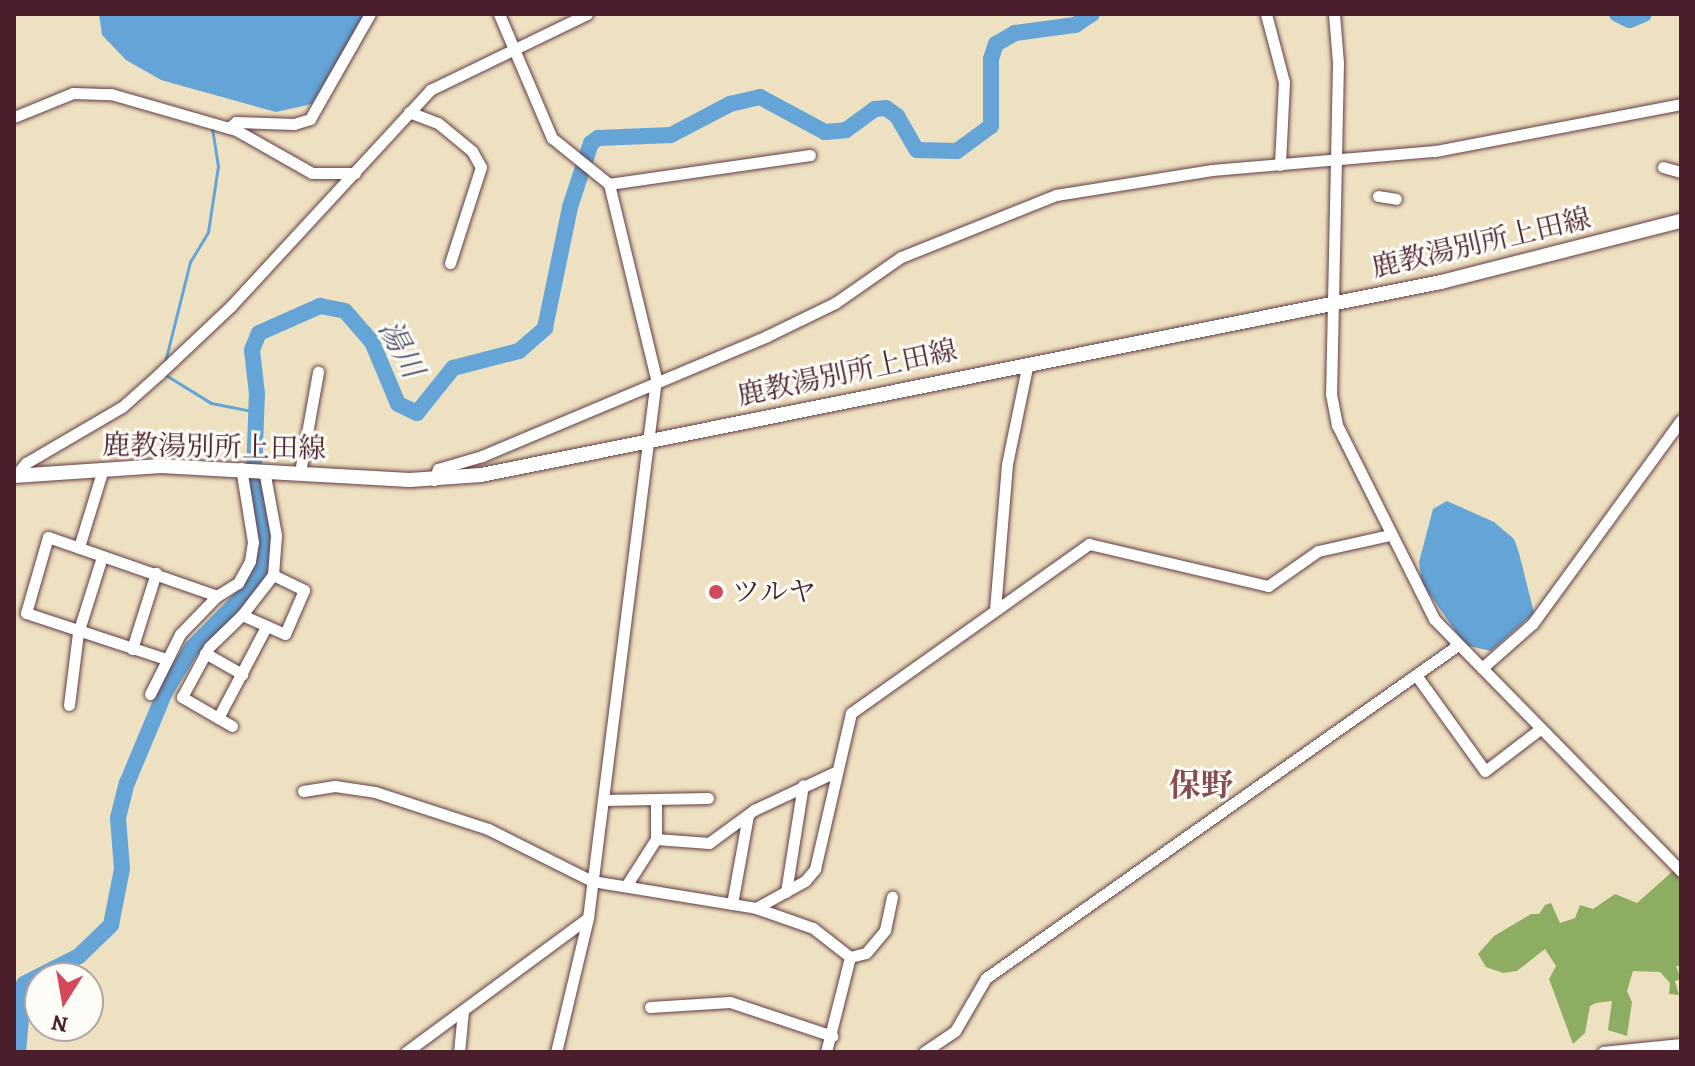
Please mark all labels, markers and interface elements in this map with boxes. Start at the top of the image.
street label: 鹿教湯別所上田線 [1368,201,1594,285]
water label: 湯川 [371,314,431,384]
street label: 鹿教湯別所上田線 [734,333,960,413]
street label: 鹿教湯別所上田線 [102,428,326,466]
place label: ツルヤ [732,575,816,609]
marker: ツルヤ [707,583,725,601]
district label: 保野 [1169,766,1233,804]
north arrow [24,962,104,1042]
text: N [49,1007,71,1040]

